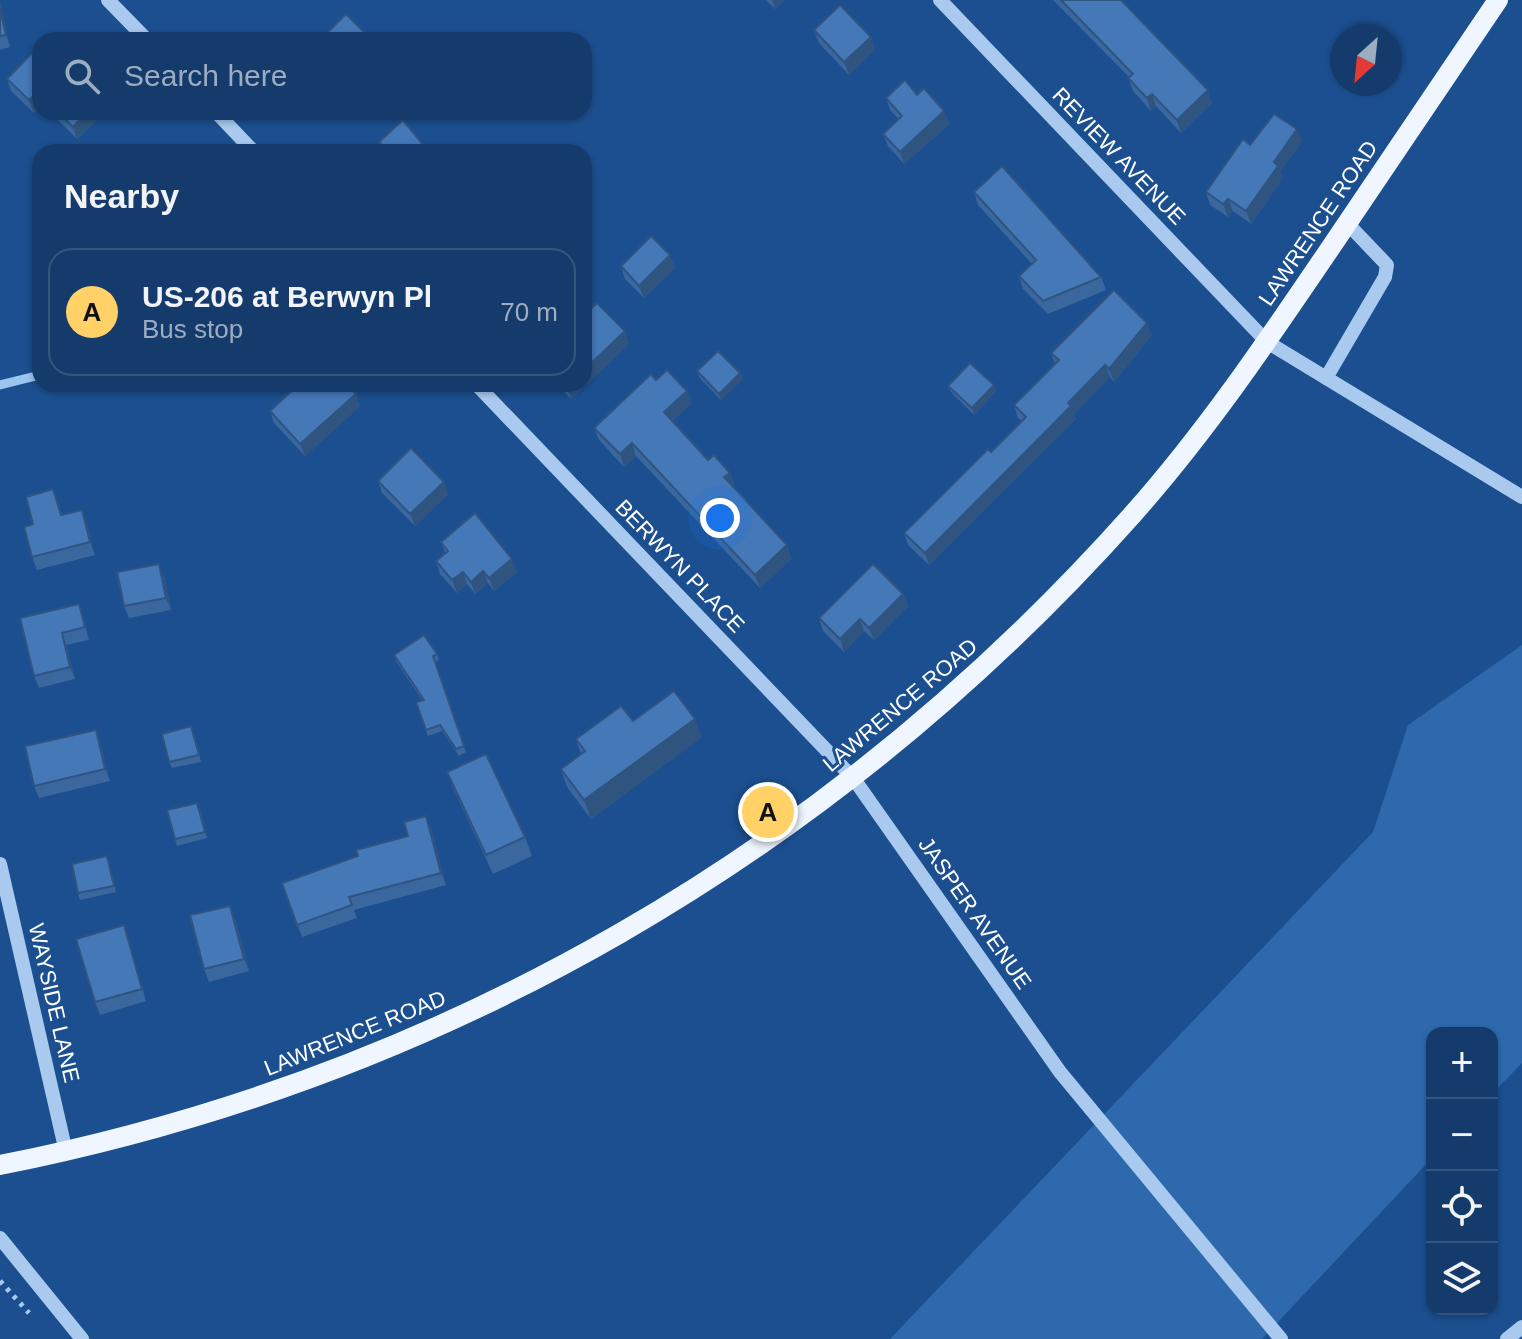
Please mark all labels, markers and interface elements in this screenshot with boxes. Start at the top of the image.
north arrow [1330,24,1402,96]
search box [32,32,592,120]
icon: search [60,54,104,98]
text: Search here [124,59,287,92]
street label: REVIEW AVENUE [1047,82,1191,230]
street label: LAWRENCE ROAD [1254,136,1382,310]
text: Nearby [64,177,179,215]
text: US-206 at Berwyn Pl [142,280,432,313]
text: A [83,297,101,327]
text: 70 m [500,297,558,327]
text: Bus stop [142,314,243,344]
street label: BERWYN PLACE [610,495,750,637]
your location [700,498,740,538]
street label: LAWRENCE ROAD [818,633,982,777]
pin: A [742,782,794,842]
street label: JASPER AVENUE [913,832,1037,994]
street label: WAYSIDE LANE [24,921,84,1085]
street label: LAWRENCE ROAD [261,985,449,1081]
map controls [1426,1027,1498,1315]
button: + [1426,1027,1498,1099]
button: − [1426,1099,1498,1171]
button: locate [1426,1171,1498,1243]
button: layers [1426,1243,1498,1315]

